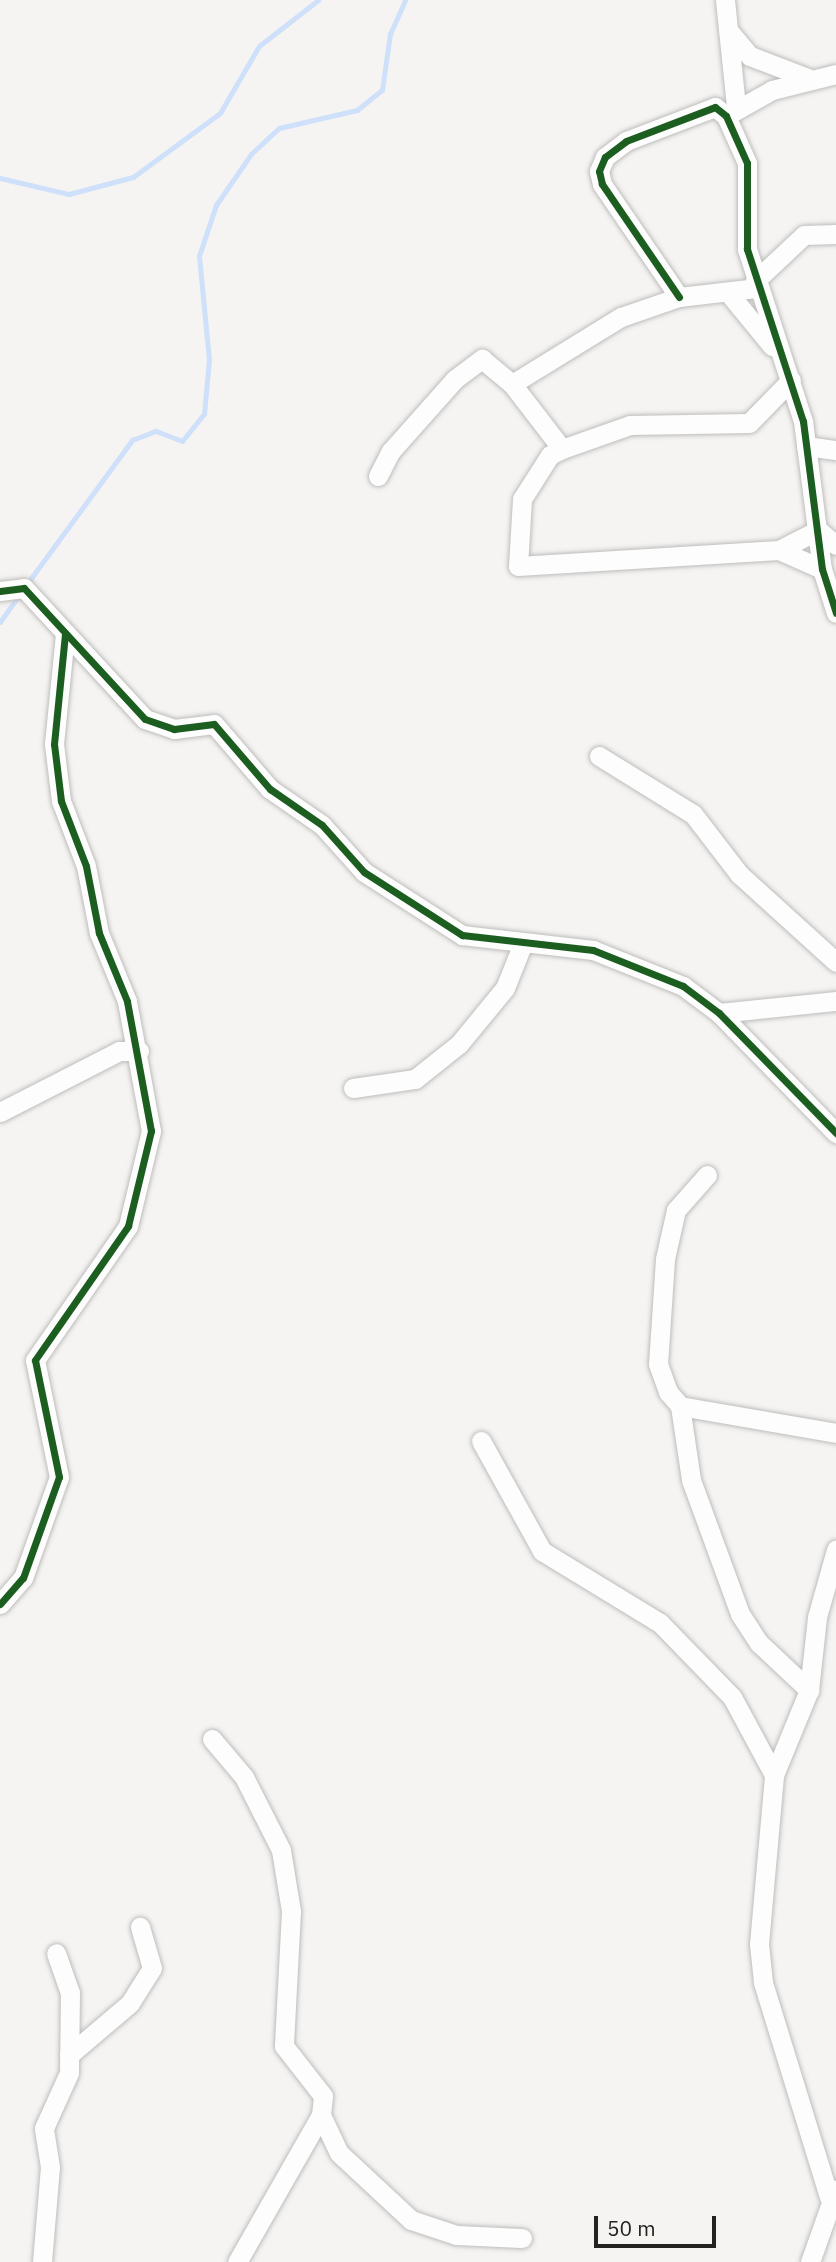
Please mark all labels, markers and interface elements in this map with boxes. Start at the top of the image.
scale bar [598,2202,720,2246]
text: 50 m [607,2214,656,2242]

